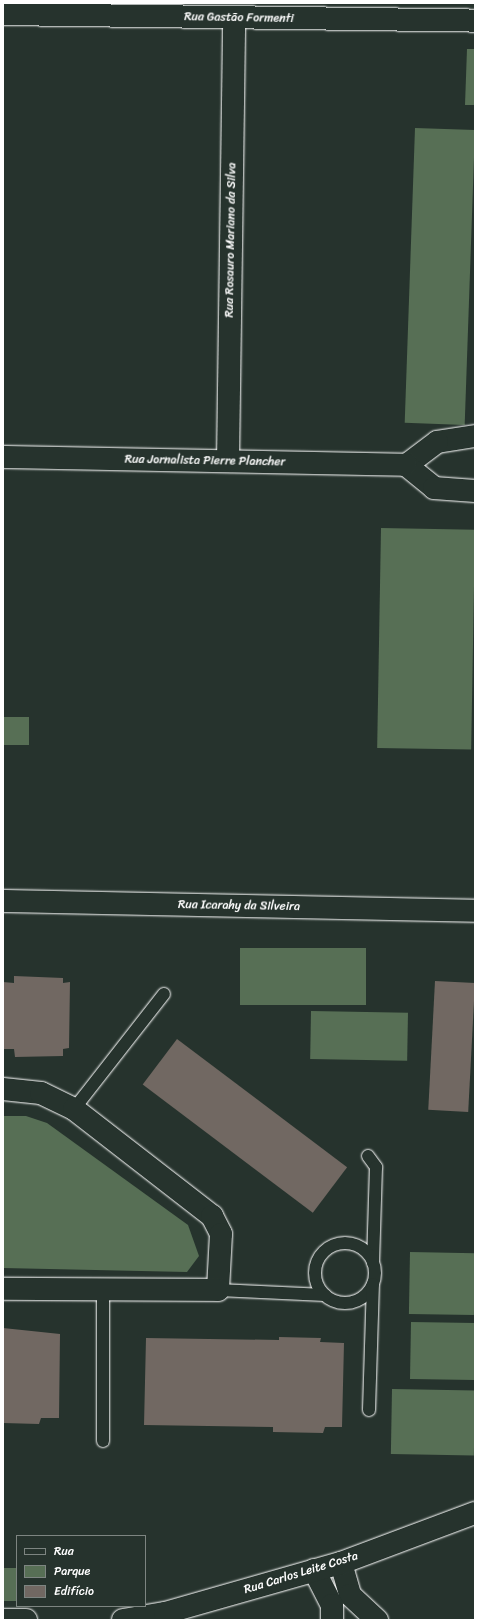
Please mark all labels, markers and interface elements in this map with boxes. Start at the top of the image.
street label: Rua Gastão Formenti [184,10,294,26]
street label: Rua Rosauro Mariano da Silva [222,162,240,318]
street label: Rua Jornalista Pierre Plancher [125,452,285,470]
street label: Rua Icarahy da Silveira [178,898,300,914]
legend [16,1535,146,1607]
text: Rua [54,1540,74,1562]
street label: Rua Carlos Leite Costa [242,1549,360,1597]
text: Parque [54,1560,90,1582]
text: Edifício [54,1580,94,1602]

